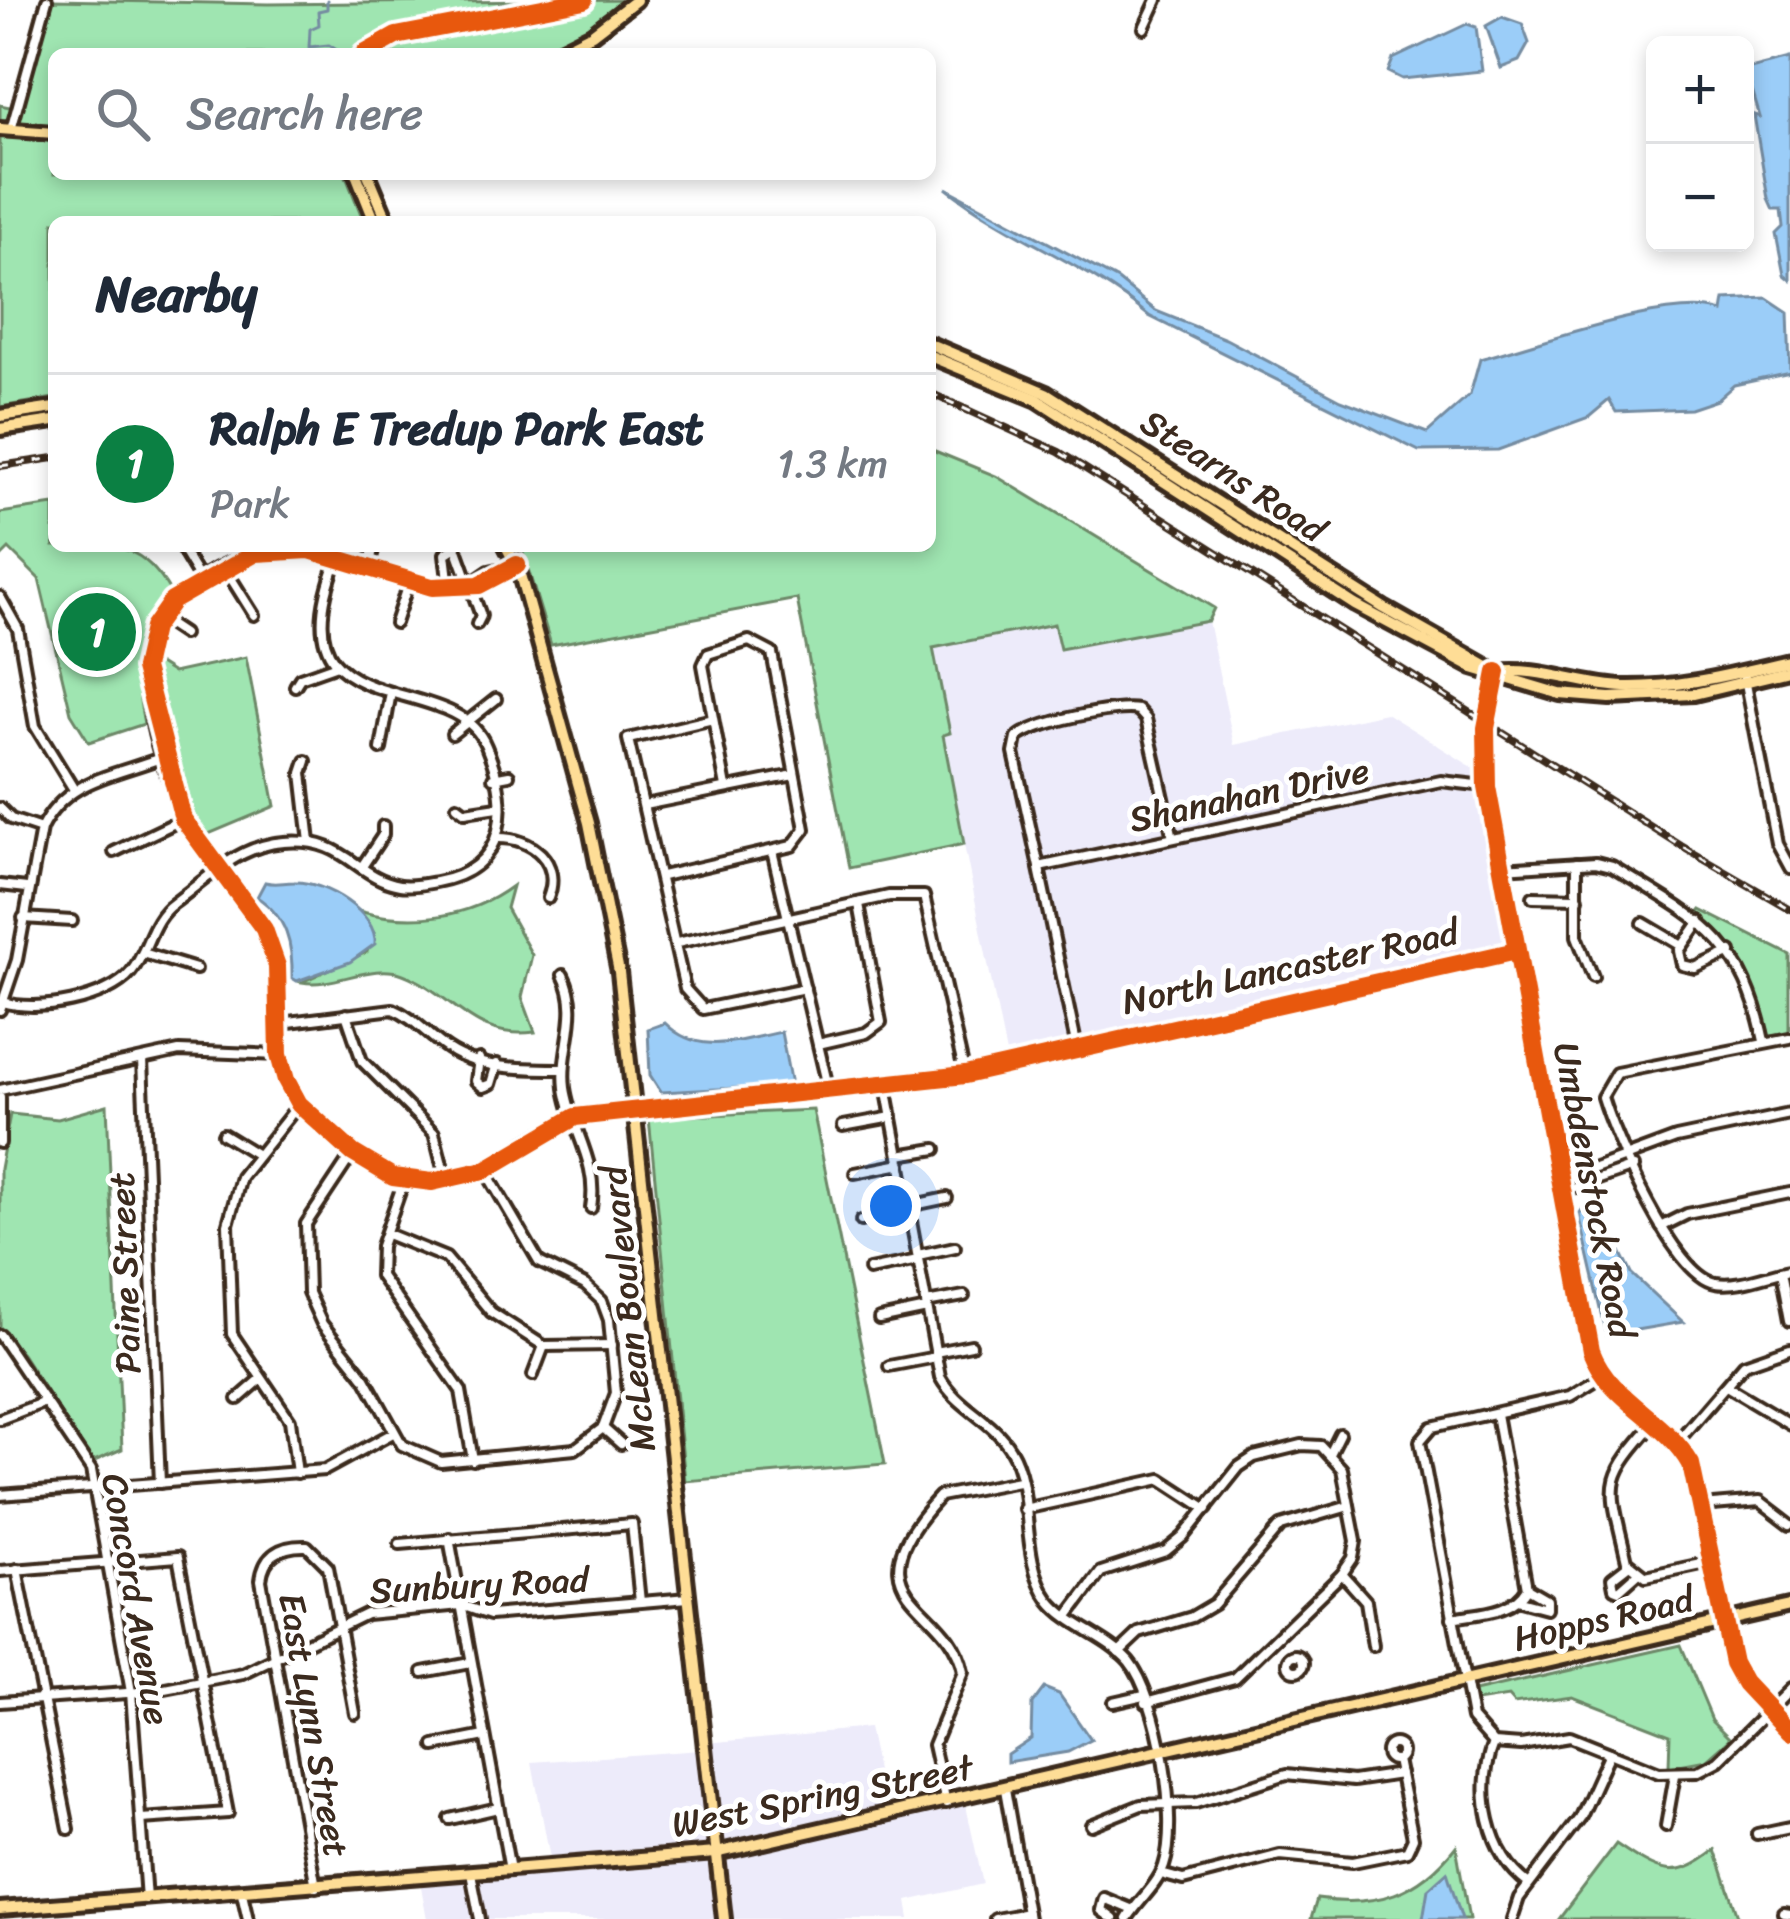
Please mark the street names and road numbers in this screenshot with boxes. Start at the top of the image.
street label: Stearns Road [1127,391,1341,561]
street label: Shanahan Drive [1123,738,1375,852]
street label: North Lancaster Road [1116,900,1466,1034]
street label: Umbdenstock Road [1534,1037,1654,1346]
street label: McLean Boulevard [581,1161,675,1455]
street label: Paine Street [89,1171,161,1375]
street label: Concord Avenue [82,1468,190,1730]
street label: Sunbury Road [368,1547,592,1623]
street label: Hopps Road [1507,1567,1703,1671]
street label: East Lynn Street [259,1588,369,1862]
street label: West Spring Street [666,1735,980,1857]

